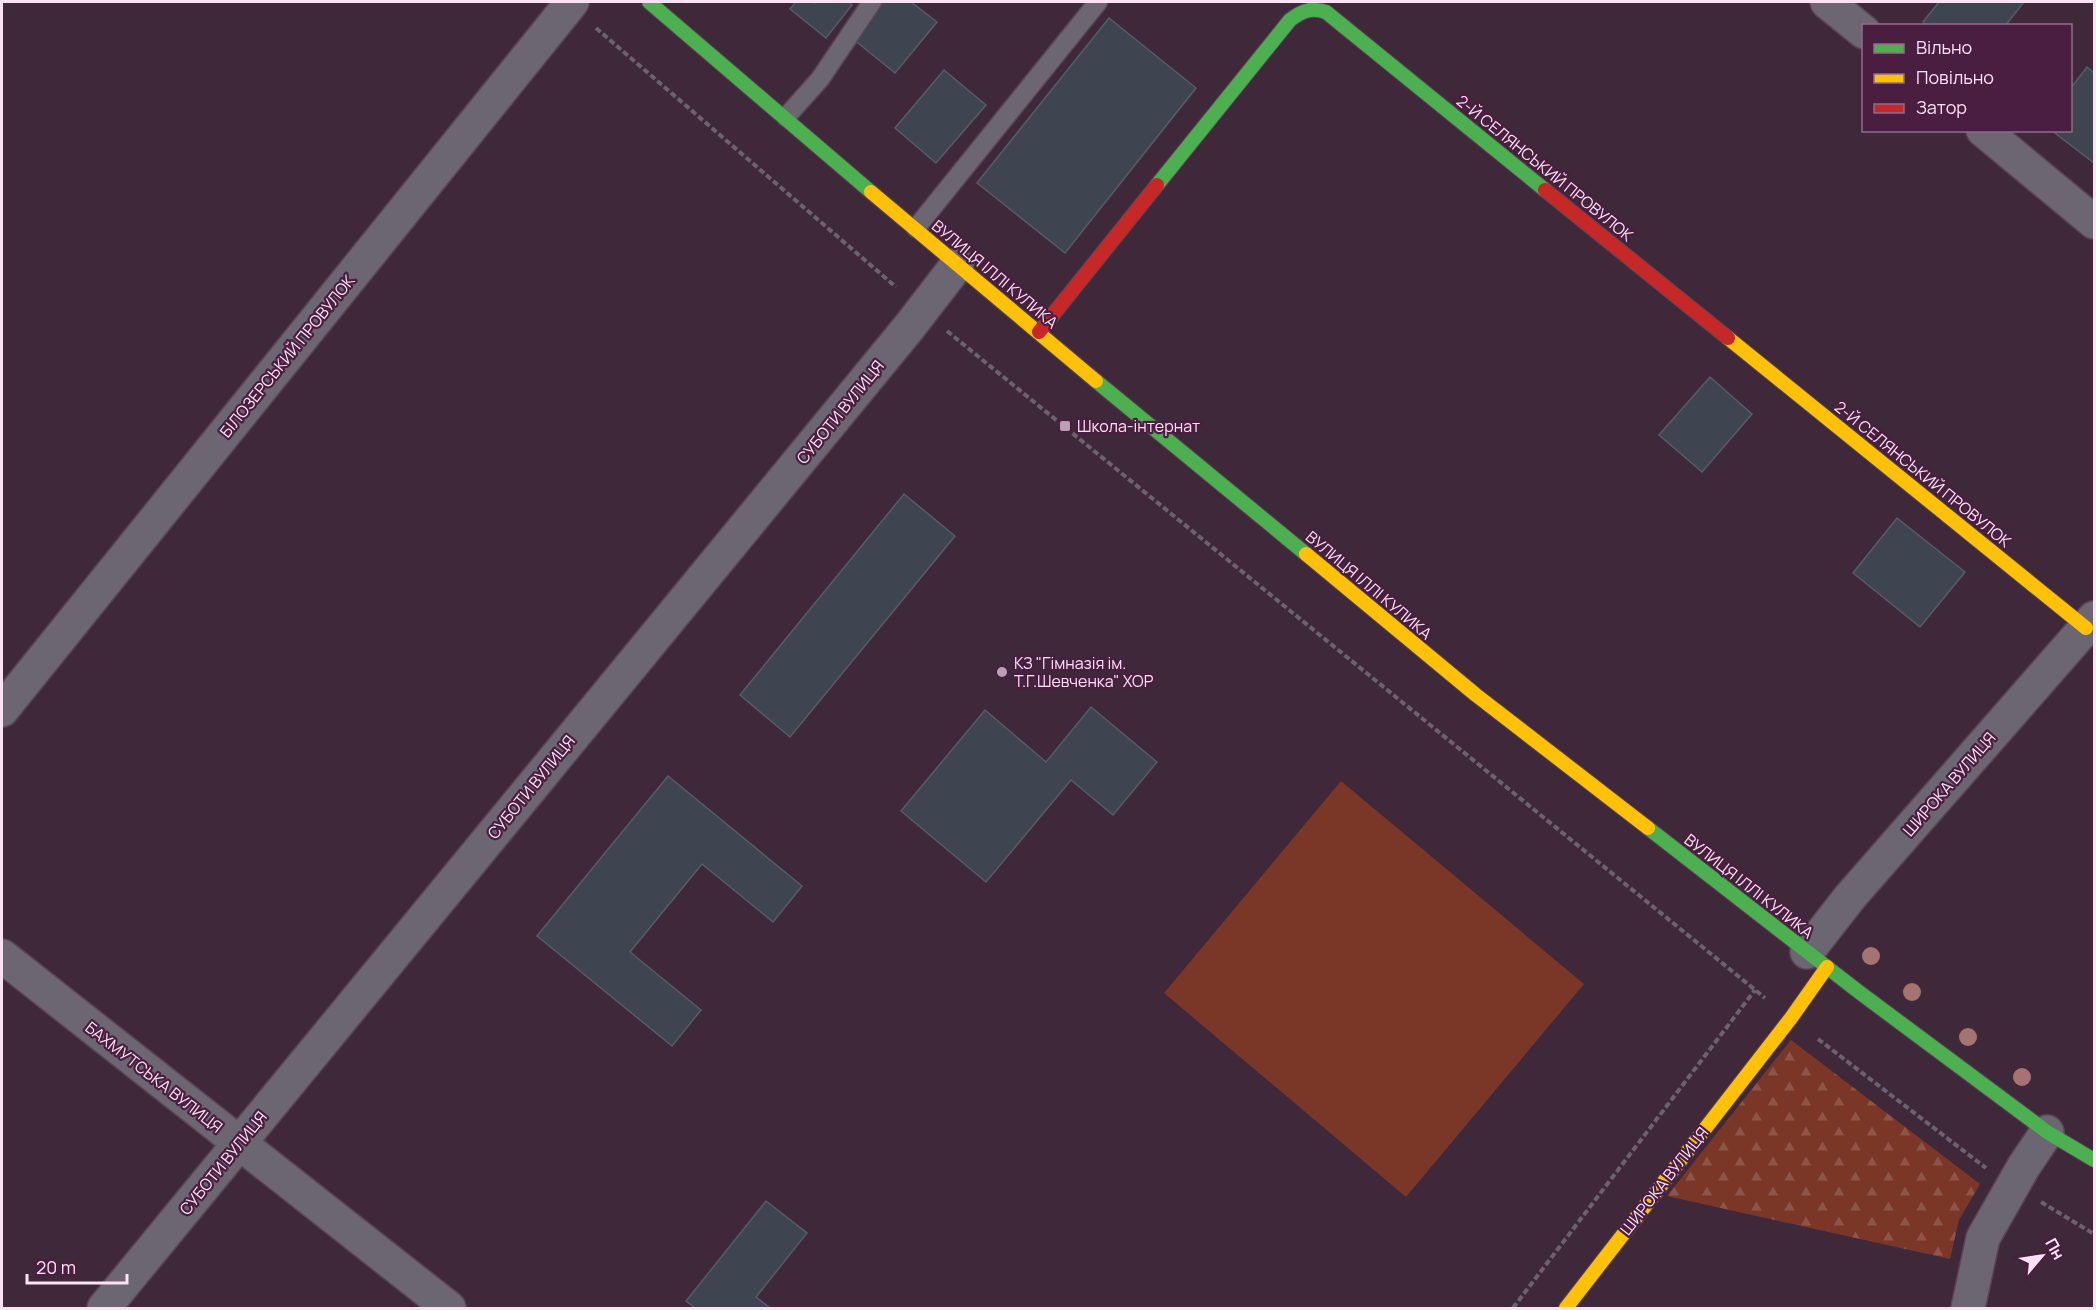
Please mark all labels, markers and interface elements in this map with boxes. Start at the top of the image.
legend [1862,24,2072,132]
text: Вільно [1916,35,1972,59]
text: Повільно [1916,65,1994,89]
street label: 2-Й СЕЛЯНСЬКИЙ ПРОВУЛОК [1452,90,1638,247]
text: Затор [1916,95,1967,119]
street label: ВУЛИЦЯ ІЛЛІ КУЛИКА [927,215,1063,333]
street label: БІЛОЗЕРСЬКИЙ ПРОВУЛОК [215,270,360,442]
street label: СУБОТИ ВУЛИЦЯ [791,356,889,468]
street label: 2-Й СЕЛЯНСЬКИЙ ПРОВУЛОК [1830,396,2016,553]
place label: Школа-інтернат [1077,415,1200,437]
marker: Школа-інтернат [1058,419,1072,433]
street label: ВУЛИЦЯ ІЛЛІ КУЛИКА [1301,526,1437,644]
place label: КЗ "Гімназія ім. Т.Г.Шевченка" ХОР [1014,652,1154,692]
marker: КЗ "Гімназія ім. Т.Г.Шевченка" ХОР [995,665,1009,679]
street label: ШИРОКА ВУЛИЦЯ [1898,727,2000,841]
street label: СУБОТИ ВУЛИЦЯ [482,731,580,843]
street label: ВУЛИЦЯ ІЛЛІ КУЛИКА [1680,829,1818,943]
street label: БАХМУТСЬКА ВУЛИЦЯ [81,1016,227,1138]
street label: СУБОТИ ВУЛИЦЯ [174,1107,272,1219]
street label: ШИРОКА ВУЛИЦЯ [1615,1122,1713,1240]
north arrow [2012,1226,2072,1286]
text: Пн [2040,1234,2070,1263]
scale bar [27,1247,128,1285]
text: 20 m [36,1255,76,1279]

